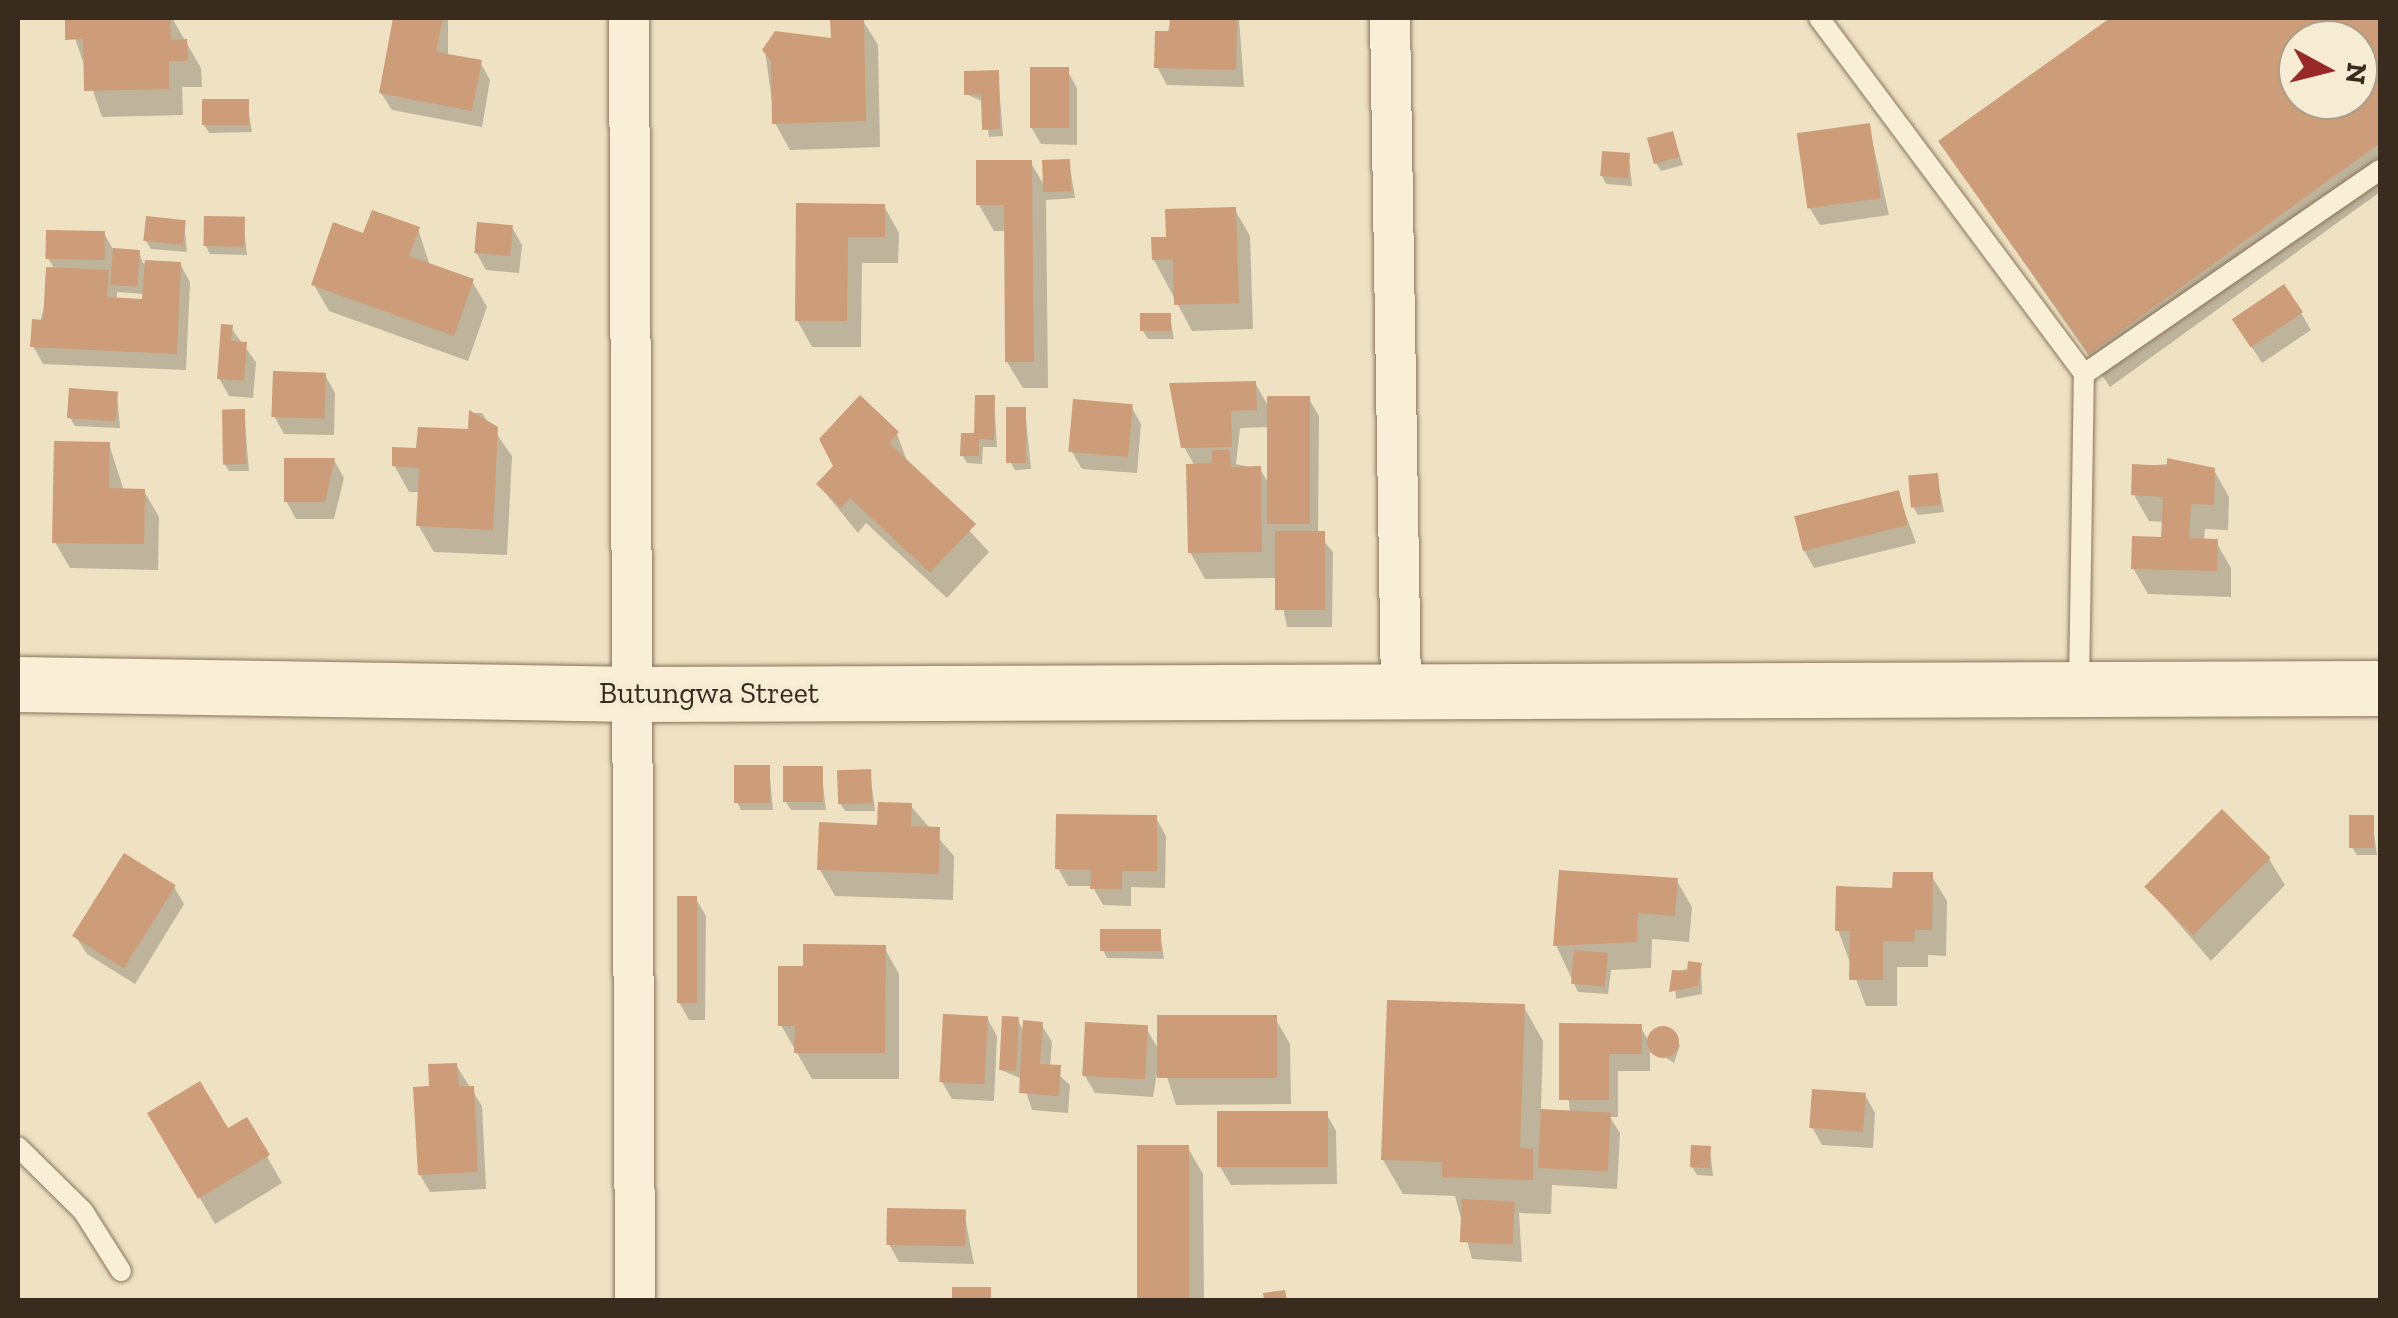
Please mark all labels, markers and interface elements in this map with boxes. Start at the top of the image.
north arrow [2278,20,2378,120]
text: N [2339,61,2374,86]
street label: Butungwa Street [599,675,819,711]

